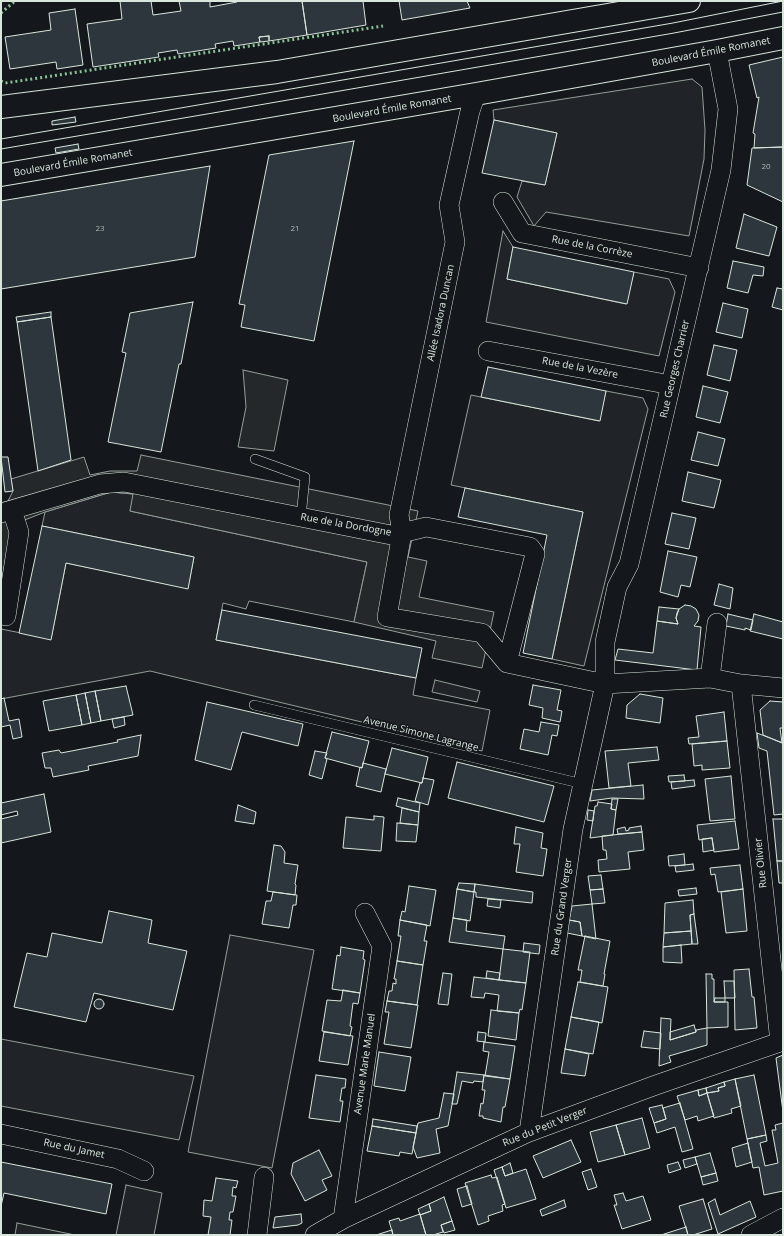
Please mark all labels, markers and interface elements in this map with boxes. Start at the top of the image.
street label: Boulevard Émile Romanet [651,35,771,69]
street label: Boulevard Émile Romanet [332,93,452,125]
street label: Boulevard Émile Romanet [13,147,133,179]
house number: 20 [761,162,771,172]
house number: 23 [95,224,105,234]
house number: 21 [290,224,300,234]
street label: Rue de la Corrèze [551,233,633,261]
street label: Allée Isadora Duncan [425,263,457,363]
street label: Rue Georges Charrier [658,319,692,419]
street label: Rue de la Vezère [541,355,619,381]
street label: Rue de la Dordogne [300,511,392,539]
street label: Avenue Simone Lagrange [362,714,480,754]
street label: Rue Olivier [752,837,770,889]
street label: Rue du Grand Verger [549,858,575,956]
street label: Avenue Marie Manuel [352,1013,378,1115]
street label: Rue du Petit Verger [501,1105,589,1149]
street label: Rue du Jamet [42,1137,106,1161]

